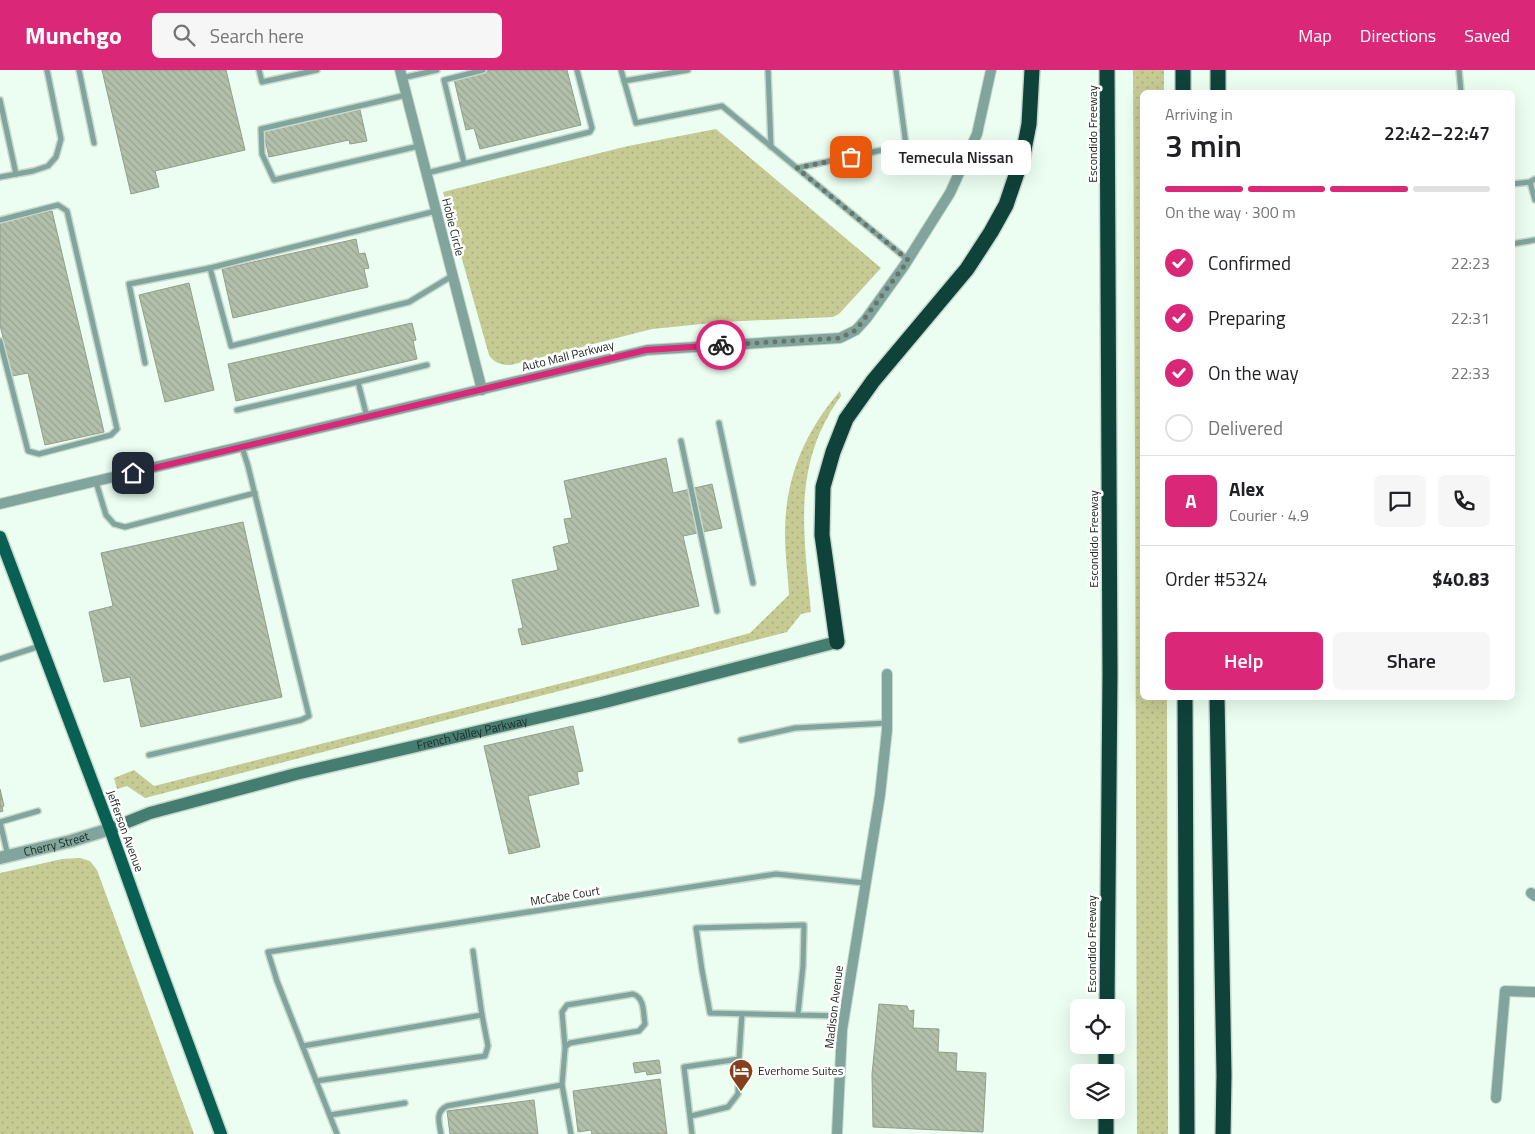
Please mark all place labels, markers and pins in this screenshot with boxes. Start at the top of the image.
pin [830,136,872,178]
callout: Temecula Nissan [881,140,1031,174]
pin [112,452,154,494]
hotel icon: Everhome Suites [728,1058,754,1092]
place label: Everhome Suites [758,1061,844,1080]

